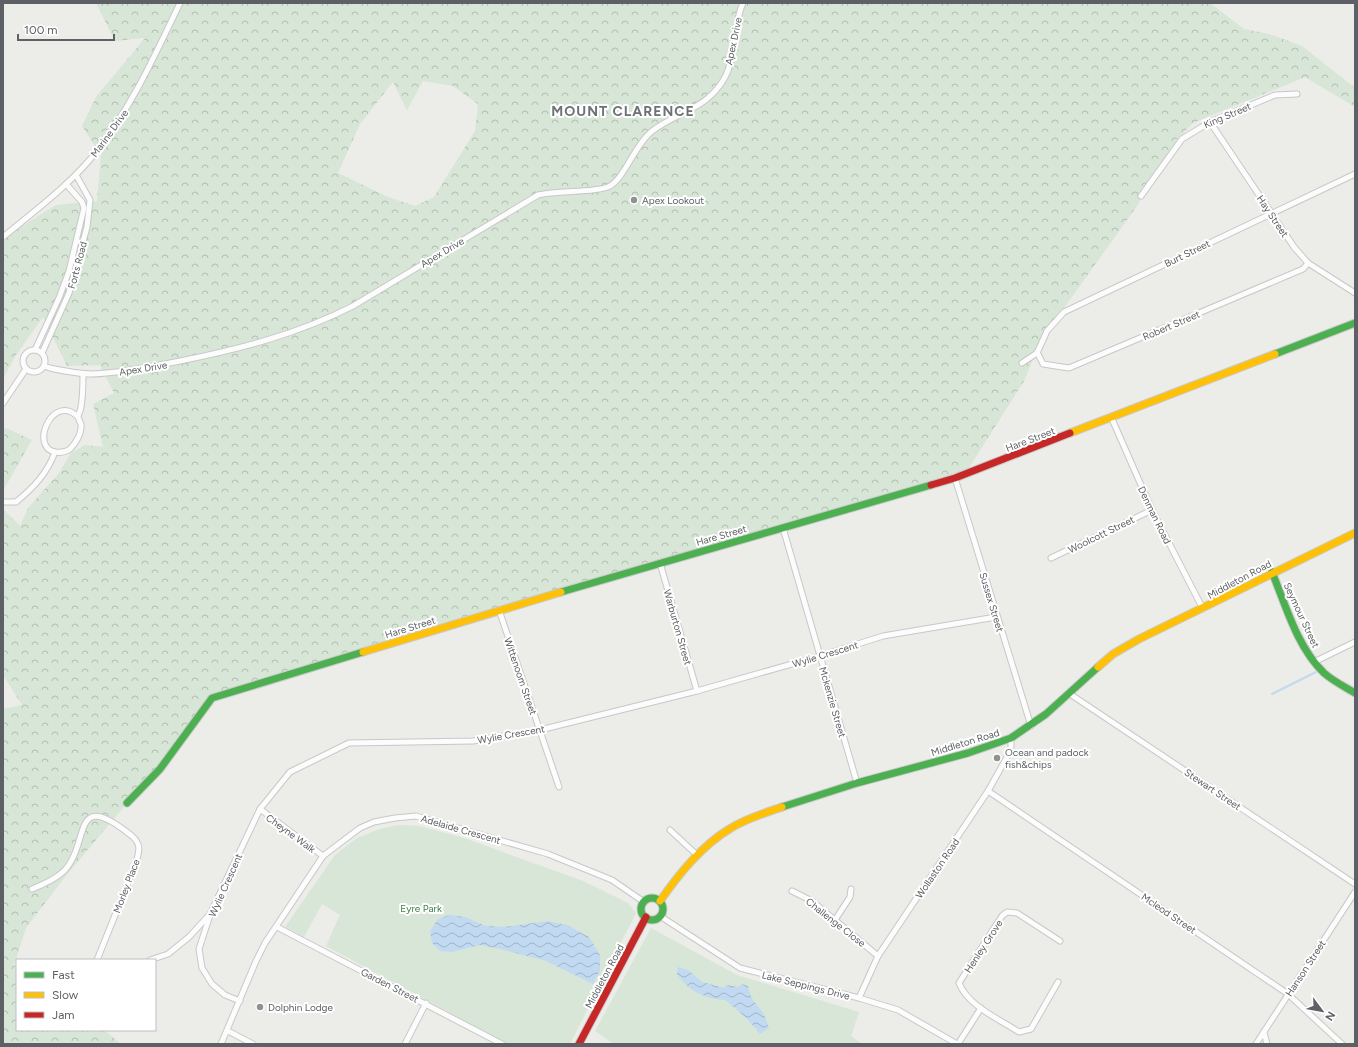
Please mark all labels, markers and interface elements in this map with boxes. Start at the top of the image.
scale bar [18,16,114,42]
street label: Apex Drive [722,16,745,66]
text: 100 m [24,23,58,37]
street label: King Street [1201,100,1253,131]
district label: MOUNT CLARENCE [551,103,695,120]
street label: Marine Drive [88,106,131,160]
street label: Hay Street [1254,193,1292,240]
place label: Apex Lookout [642,194,704,207]
marker: Apex Lookout [629,195,639,205]
street label: Apex Drive [418,234,467,270]
street label: Burt Street [1162,237,1212,270]
street label: Forts Road [65,240,90,290]
street label: Robert Street [1141,307,1202,343]
street label: Apex Drive [118,358,169,379]
street label: Hare Street [1004,424,1057,455]
street label: Denman Road [1135,484,1174,546]
street label: Woolcott Street [1066,513,1137,556]
street label: Hare Street [694,522,748,549]
street label: Middleton Road [1205,557,1274,602]
street label: Sussex Street [976,571,1007,634]
street label: Seymour Street [1281,581,1322,650]
street label: Warburton Street [661,588,695,667]
street label: Hare Street [383,614,437,641]
street label: Wittenoom Street [501,636,540,717]
street label: Wylie Crescent [791,638,860,671]
street label: Mckenzie Street [816,665,849,739]
street label: Wylie Crescent [476,722,546,747]
street label: Middleton Road [929,726,1001,759]
place label: Ocean and padock fish&chips [1005,746,1089,771]
marker: Ocean and padock fish&chips [992,753,1002,763]
street label: Stewart Street [1182,766,1244,813]
street label: Cheyne Walk [263,811,318,856]
street label: Adelaide Crescent [419,812,502,847]
street label: Wollaston Road [913,836,962,901]
street label: Wylie Crescent [206,851,245,919]
street label: Morley Place [110,857,143,915]
street label: Mcleod Street [1139,890,1199,937]
street label: Challenge Close [803,895,869,950]
park label: Eyre Park [400,902,442,915]
street label: Henley Grove [961,917,1006,975]
street label: Hanson Street [1282,937,1329,999]
street label: Middleton Road [582,942,627,1011]
legend [16,959,156,1031]
street label: Garden Street [359,965,421,1006]
text: Fast [52,968,75,982]
street label: Lake Seppings Drive [760,968,852,1003]
text: Slow [52,988,79,1002]
north arrow [1302,991,1342,1031]
place label: Dolphin Lodge [268,1001,333,1014]
marker: Dolphin Lodge [255,1002,265,1012]
text: Jam [52,1008,75,1022]
text: N [1322,1009,1338,1023]

